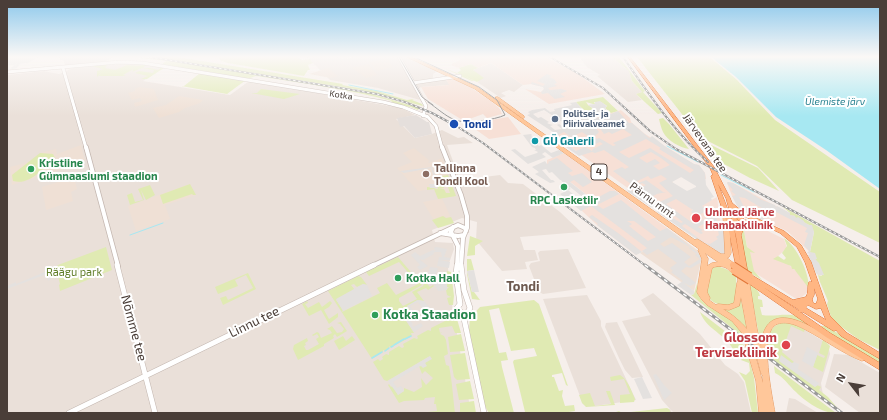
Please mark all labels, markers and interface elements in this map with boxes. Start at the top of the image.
street label: Kotka [329,88,353,102]
water label: Ülemiste järv [805,96,865,108]
place label: Politsei- ja Piirivalveamet [563,109,625,130]
street label: Järvevana tee [680,111,730,175]
marker: Politsei- ja Piirivalveamet [550,114,560,124]
place label: Tondi [463,117,491,131]
marker: Tondi [448,118,460,130]
place label: GÜ Galerii [543,134,594,148]
marker: GÜ Galerii [530,136,540,146]
place label: Kristiine Gümnaasiumi staadion [39,156,158,182]
place label: Tallinna Tondi Kool [434,161,488,187]
marker: Kristiine Gümnaasiumi staadion [26,164,36,174]
road number: 4 [591,164,607,180]
marker: Tallinna Tondi Kool [421,169,431,179]
street label: Pärnu mnt [627,179,677,221]
marker: RPC Lasketiir [559,182,569,192]
place label: RPC Lasketiir [530,193,598,207]
place label: Unimed Järve Hambakliinik [705,205,774,231]
marker: Unimed Järve Hambakliinik [690,212,702,224]
park label: Räägu park [46,265,102,279]
place label: Kotka Hall [406,271,460,285]
marker: Kotka Hall [393,273,403,283]
district label: Tondi [506,279,540,295]
street label: Nõmme tee [118,293,150,363]
street label: Linnu tee [226,303,282,341]
place label: Kotka Staadion [383,307,476,323]
marker: Kotka Staadion [370,310,380,320]
place label: Glossom Tervisekliinik [695,330,777,361]
marker: Glossom Tervisekliinik [780,339,792,351]
north arrow [831,364,871,404]
text: N [833,371,848,384]

